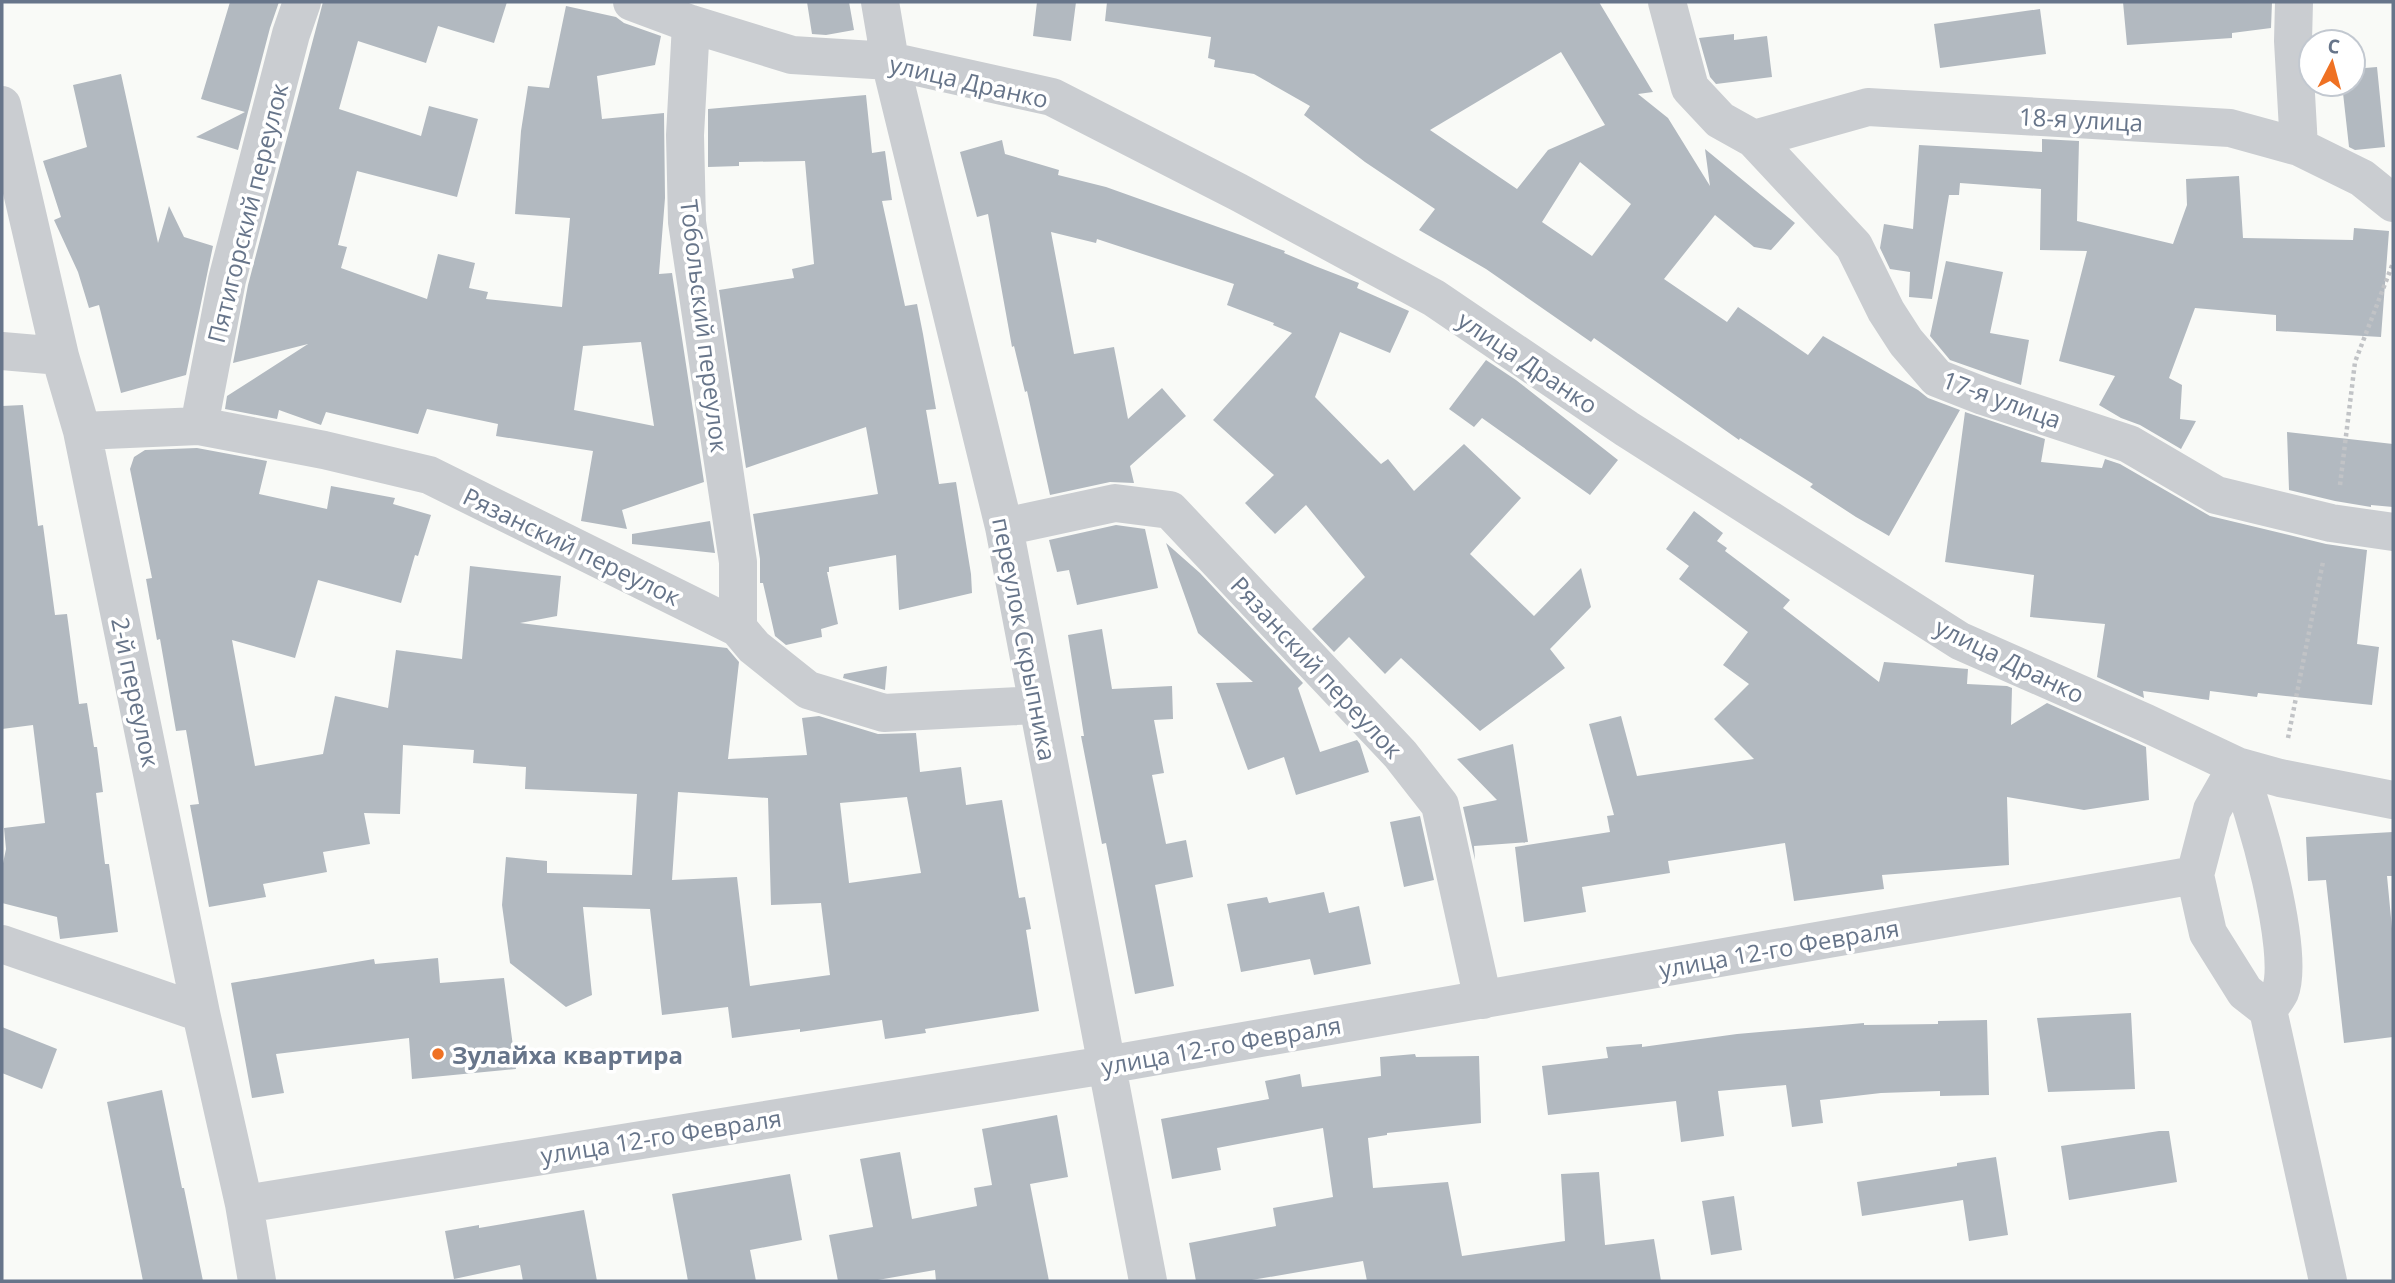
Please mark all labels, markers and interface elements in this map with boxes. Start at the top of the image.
north arrow [2297,28,2367,98]
text: С [2326,33,2341,60]
street label: улица Дранко [886,47,1052,115]
street label: Пятигорский переулок [199,79,295,346]
street label: 18-я улица [2018,99,2144,139]
street label: Тобольский переулок [673,198,737,455]
street label: улица Дранко [1452,303,1604,421]
street label: 17-я улица [1938,362,2066,436]
street label: Рязанский переулок [458,479,687,613]
street label: переулок Скрыпника [985,515,1065,763]
street label: Рязанский переулок [1224,569,1411,766]
street label: улица Дранко [1930,610,2090,710]
street label: 2-й переулок [104,614,168,770]
street label: улица 12-го Февраля [1656,911,1902,985]
street label: улица 12-го Февраля [1098,1008,1344,1082]
place label: Зулайха квартира [452,1038,683,1071]
marker: Зулайха квартира [430,1046,446,1062]
street label: улица 12-го Февраля [538,1101,784,1171]

